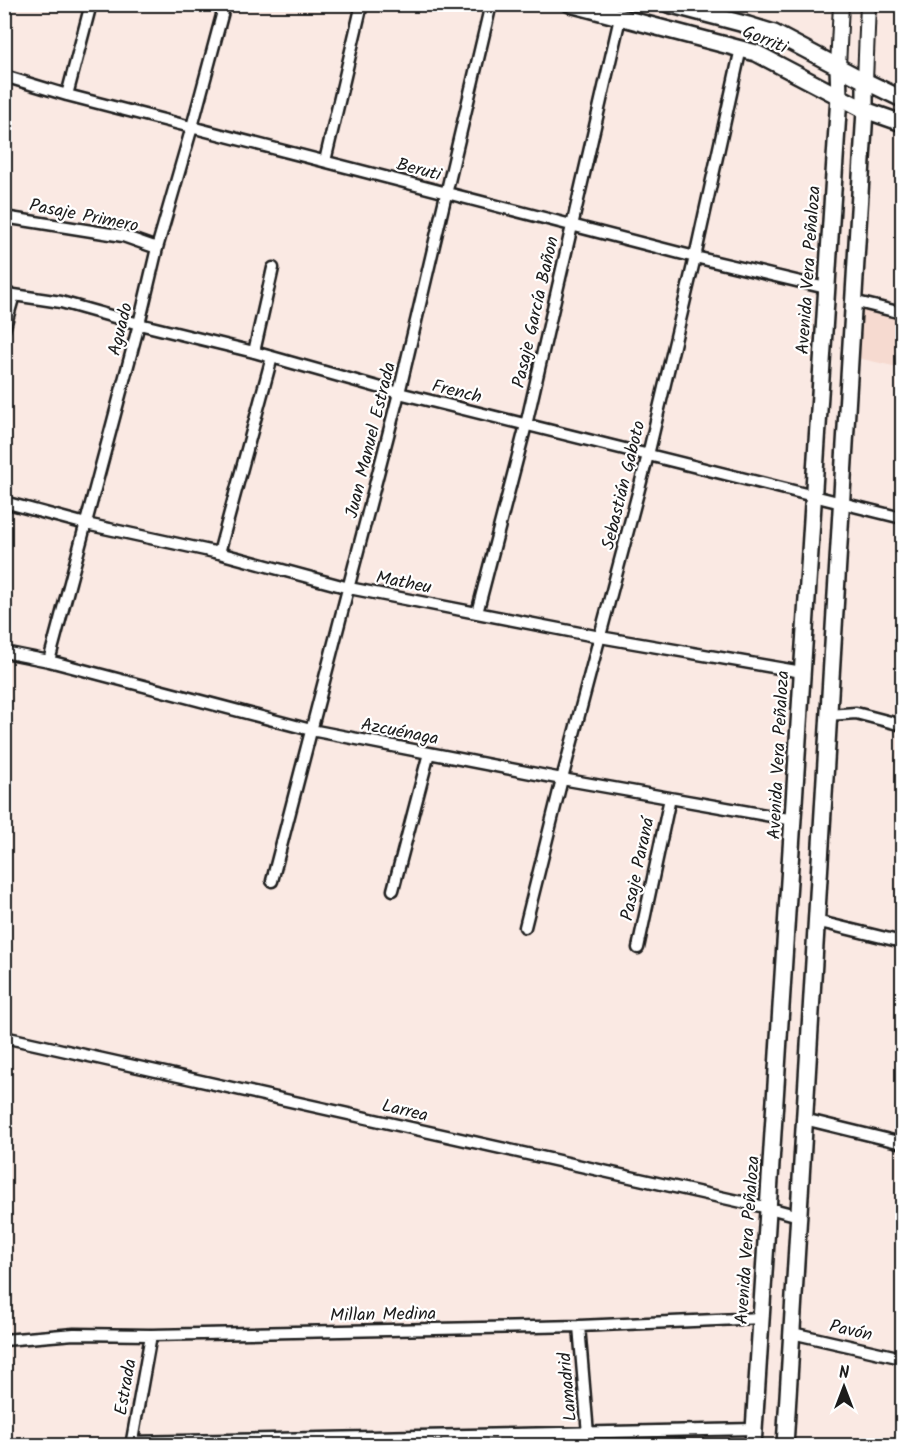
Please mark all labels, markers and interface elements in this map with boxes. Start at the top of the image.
street label: Gorriti [737,18,792,63]
street label: Beruti [393,151,445,191]
street label: Avenida Vera Peñaloza [789,185,830,356]
street label: Pasaje Primero [27,192,141,241]
street label: Pasaje García Bañon [505,234,568,391]
street label: Aguado [101,300,142,359]
street label: Juan Manuel Estrada [338,359,405,521]
street label: French [429,372,485,413]
street label: Sebastián Gaboto [594,418,654,553]
street label: Matheu [373,564,434,603]
street label: Avenida Vera Peñaloza [761,670,798,840]
street label: Azcuénaga [358,711,441,754]
street label: Pasaje Paraná [613,814,664,924]
street label: Larrea [379,1092,431,1131]
street label: Avenida Vera Peñaloza [728,1155,769,1326]
street label: Millan Medina [330,1300,436,1331]
street label: Pavón [826,1312,875,1350]
street label: Lamadrid [551,1350,586,1423]
street label: Estrada [107,1357,146,1418]
north arrow [814,1357,874,1417]
text: N [839,1361,849,1386]

